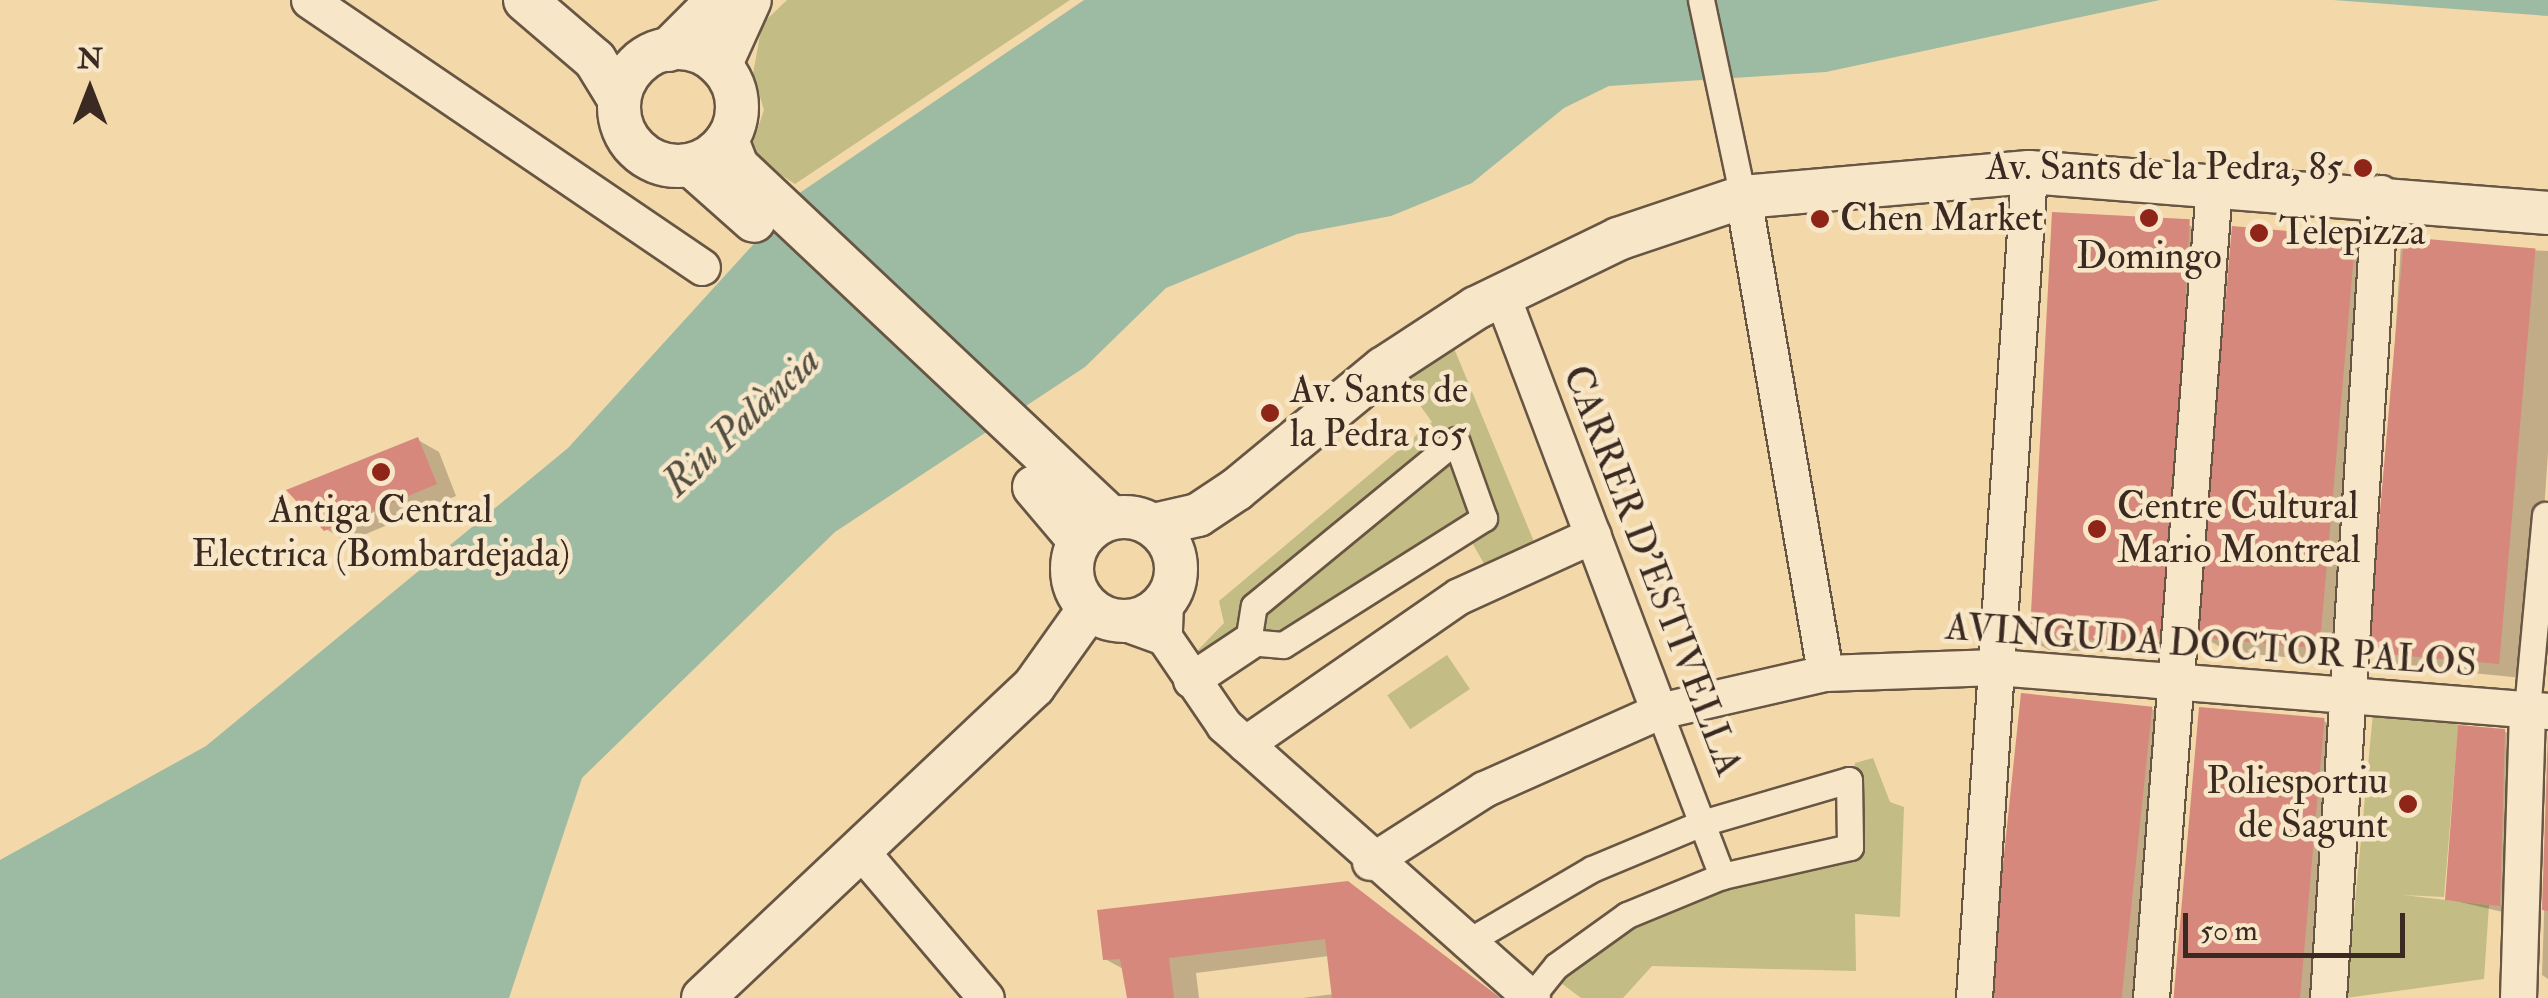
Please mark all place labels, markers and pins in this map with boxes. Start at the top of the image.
place label: Av. Sants de la Pedra, 85 [1986,145,2343,191]
marker: Av. Sants de la Pedra, 85 [2352,157,2374,179]
place label: Chen Market [1840,196,2043,242]
marker: Domingo [2138,207,2160,229]
marker: Chen Market [1809,208,1831,230]
place label: Telepizza [2279,210,2425,256]
marker: Telepizza [2248,222,2270,244]
place label: Domingo [2076,234,2222,280]
place label: Av. Sants de la Pedra 105 [1290,368,1468,458]
marker: Av. Sants de la Pedra 105 [1259,402,1281,424]
marker: Antiga Central Electrica (Bombardejada) [370,461,392,483]
place label: Centre Cultural Mario Montreal [2117,484,2361,574]
place label: Antiga Central Electrica (Bombardejada) [192,488,570,578]
marker: Centre Cultural Mario Montreal [2086,518,2108,540]
place label: Poliesportiu de Sagunt [2207,759,2388,848]
marker: Poliesportiu de Sagunt [2397,793,2419,815]

